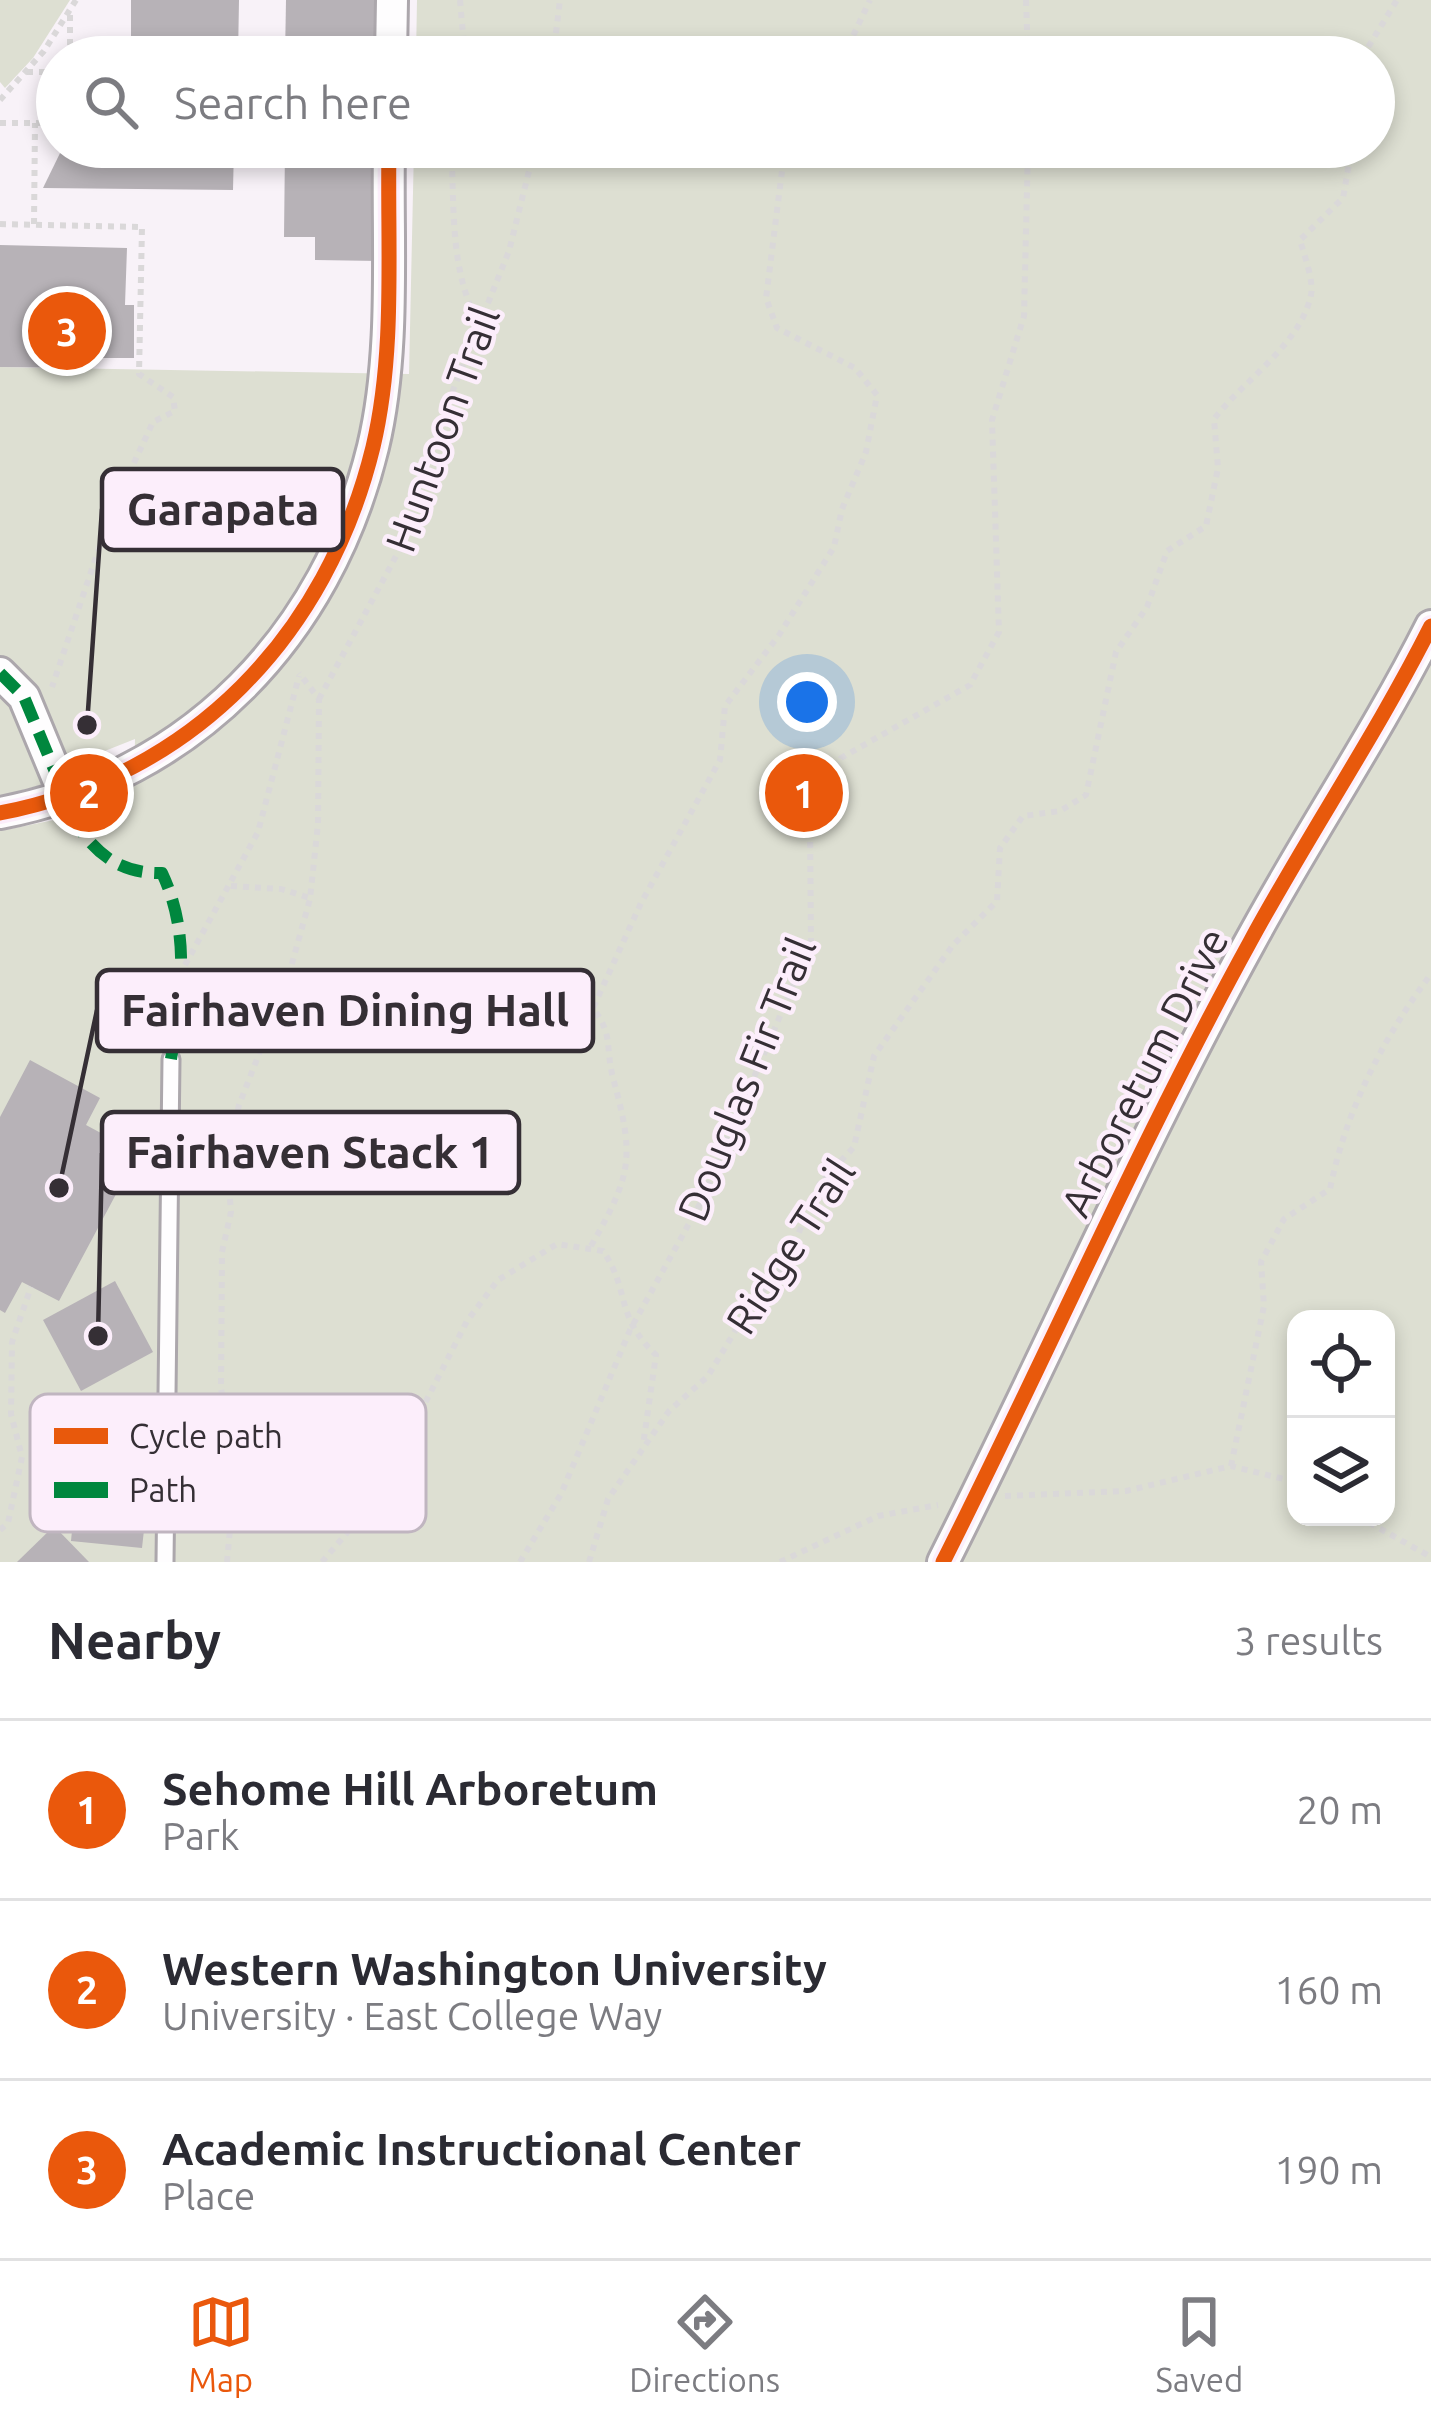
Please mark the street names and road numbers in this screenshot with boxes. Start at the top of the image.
street label: Huntoon Trail [376,300,508,558]
street label: Arboretum Drive [1051,920,1237,1224]
street label: Douglas Fir Trail [668,931,824,1227]
street label: Ridge Trail [716,1150,864,1342]

